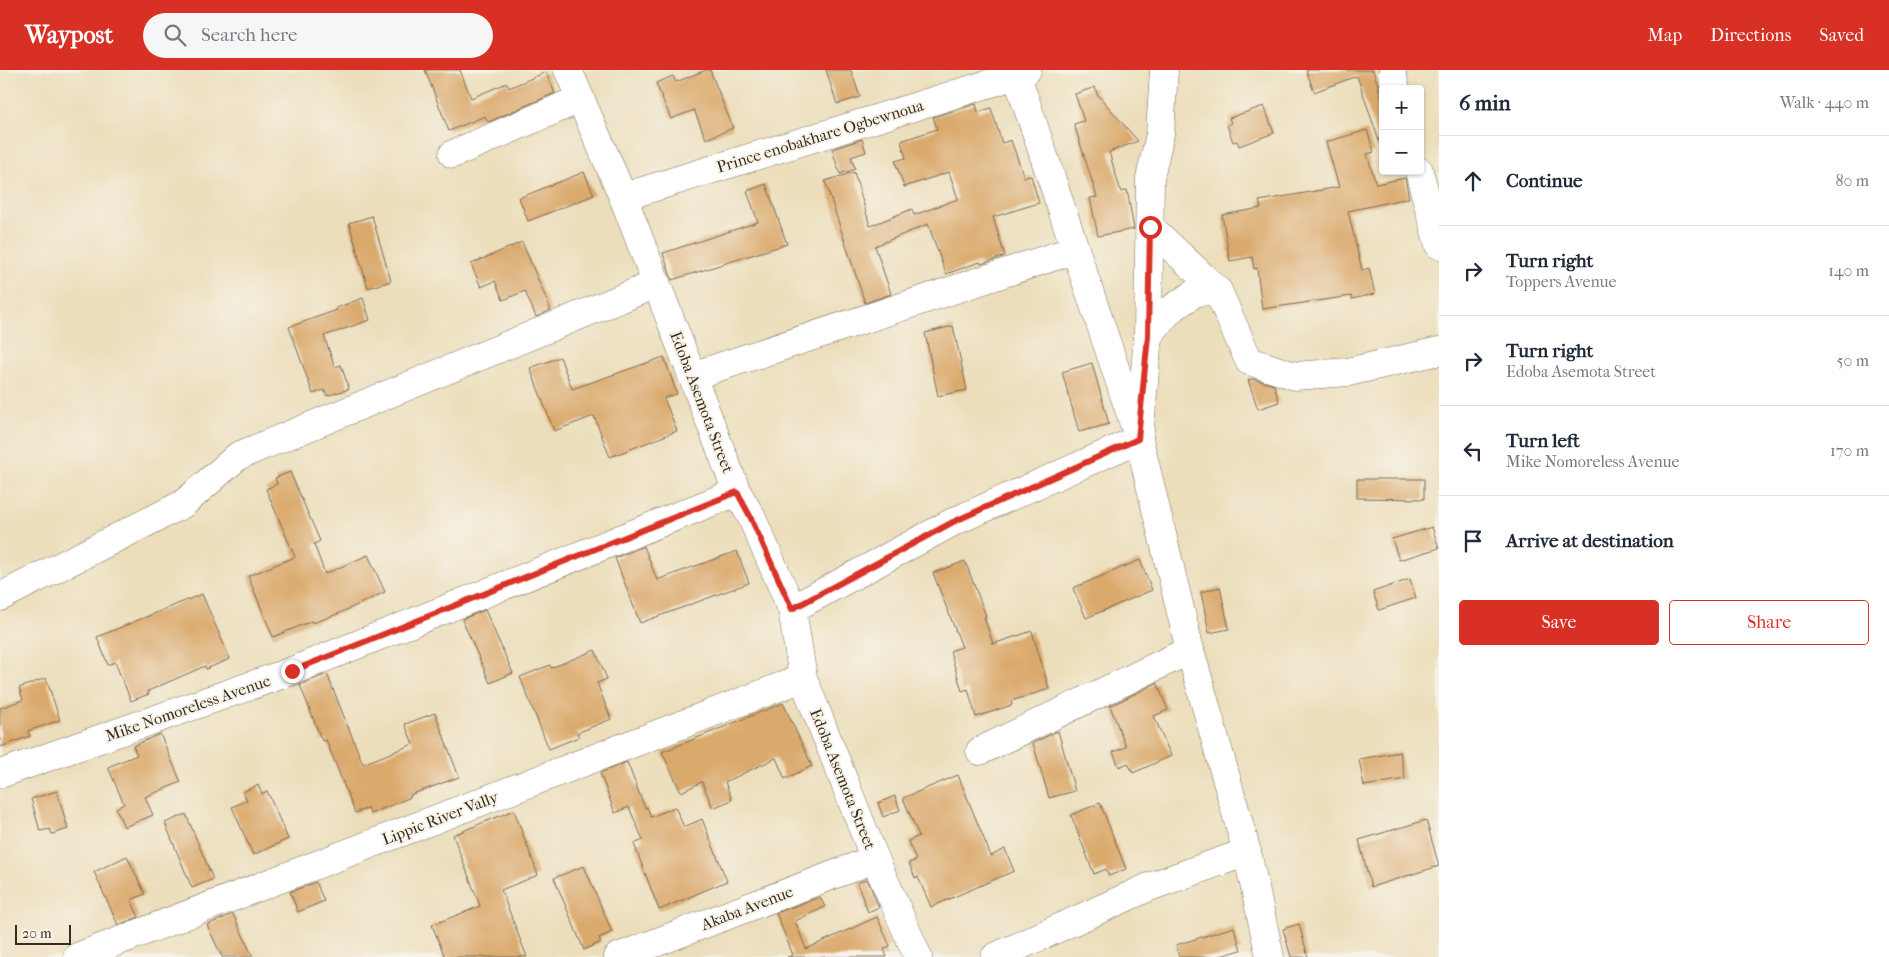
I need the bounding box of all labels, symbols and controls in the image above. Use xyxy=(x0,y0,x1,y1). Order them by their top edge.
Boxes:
search box xyxy=(143,13,493,58)
text: Waypost xyxy=(25,21,113,49)
icon: search xyxy=(161,21,189,49)
text: Search here xyxy=(201,24,297,46)
text: Map xyxy=(1648,25,1682,46)
text: Directions xyxy=(1710,25,1791,46)
text: Saved xyxy=(1819,25,1864,46)
map controls xyxy=(1379,85,1424,175)
button: + xyxy=(1379,85,1424,130)
text: 6 min xyxy=(1459,91,1511,115)
text: Walk · 440 m xyxy=(1780,93,1869,112)
street label: Prince enobakhare Ogbewnoua xyxy=(714,95,926,177)
button: − xyxy=(1379,130,1424,175)
icon: ahead xyxy=(1459,167,1487,195)
text: Continue xyxy=(1506,170,1582,192)
text: 80 m xyxy=(1835,171,1869,190)
route start xyxy=(1139,216,1162,239)
text: Turn right xyxy=(1506,250,1593,272)
icon: right xyxy=(1459,257,1487,285)
text: 140 m xyxy=(1828,261,1869,280)
text: Toppers Avenue xyxy=(1506,272,1616,291)
street label: Edoba Asemota Street xyxy=(666,329,738,476)
text: Turn right xyxy=(1506,340,1593,362)
icon: right xyxy=(1459,347,1487,375)
text: 50 m xyxy=(1837,351,1869,370)
text: Edoba Asemota Street xyxy=(1506,362,1656,381)
text: Turn left xyxy=(1506,430,1580,452)
icon: left xyxy=(1459,437,1487,465)
text: 170 m xyxy=(1830,441,1869,460)
text: Mike Nomoreless Avenue xyxy=(1506,452,1680,471)
icon: arrive xyxy=(1459,527,1487,555)
text: Arrive at destination xyxy=(1506,530,1674,552)
button: Save xyxy=(1459,600,1659,645)
button: Share xyxy=(1669,600,1869,645)
route end xyxy=(281,660,304,683)
street label: Mike Nomoreless Avenue xyxy=(103,671,273,745)
street label: Edoba Asemota Street xyxy=(806,706,880,852)
street label: Lippic River Vally xyxy=(379,787,501,849)
street label: Akaba Avenue xyxy=(697,882,796,935)
scale bar xyxy=(15,922,71,945)
text: 20 m xyxy=(22,925,52,942)

